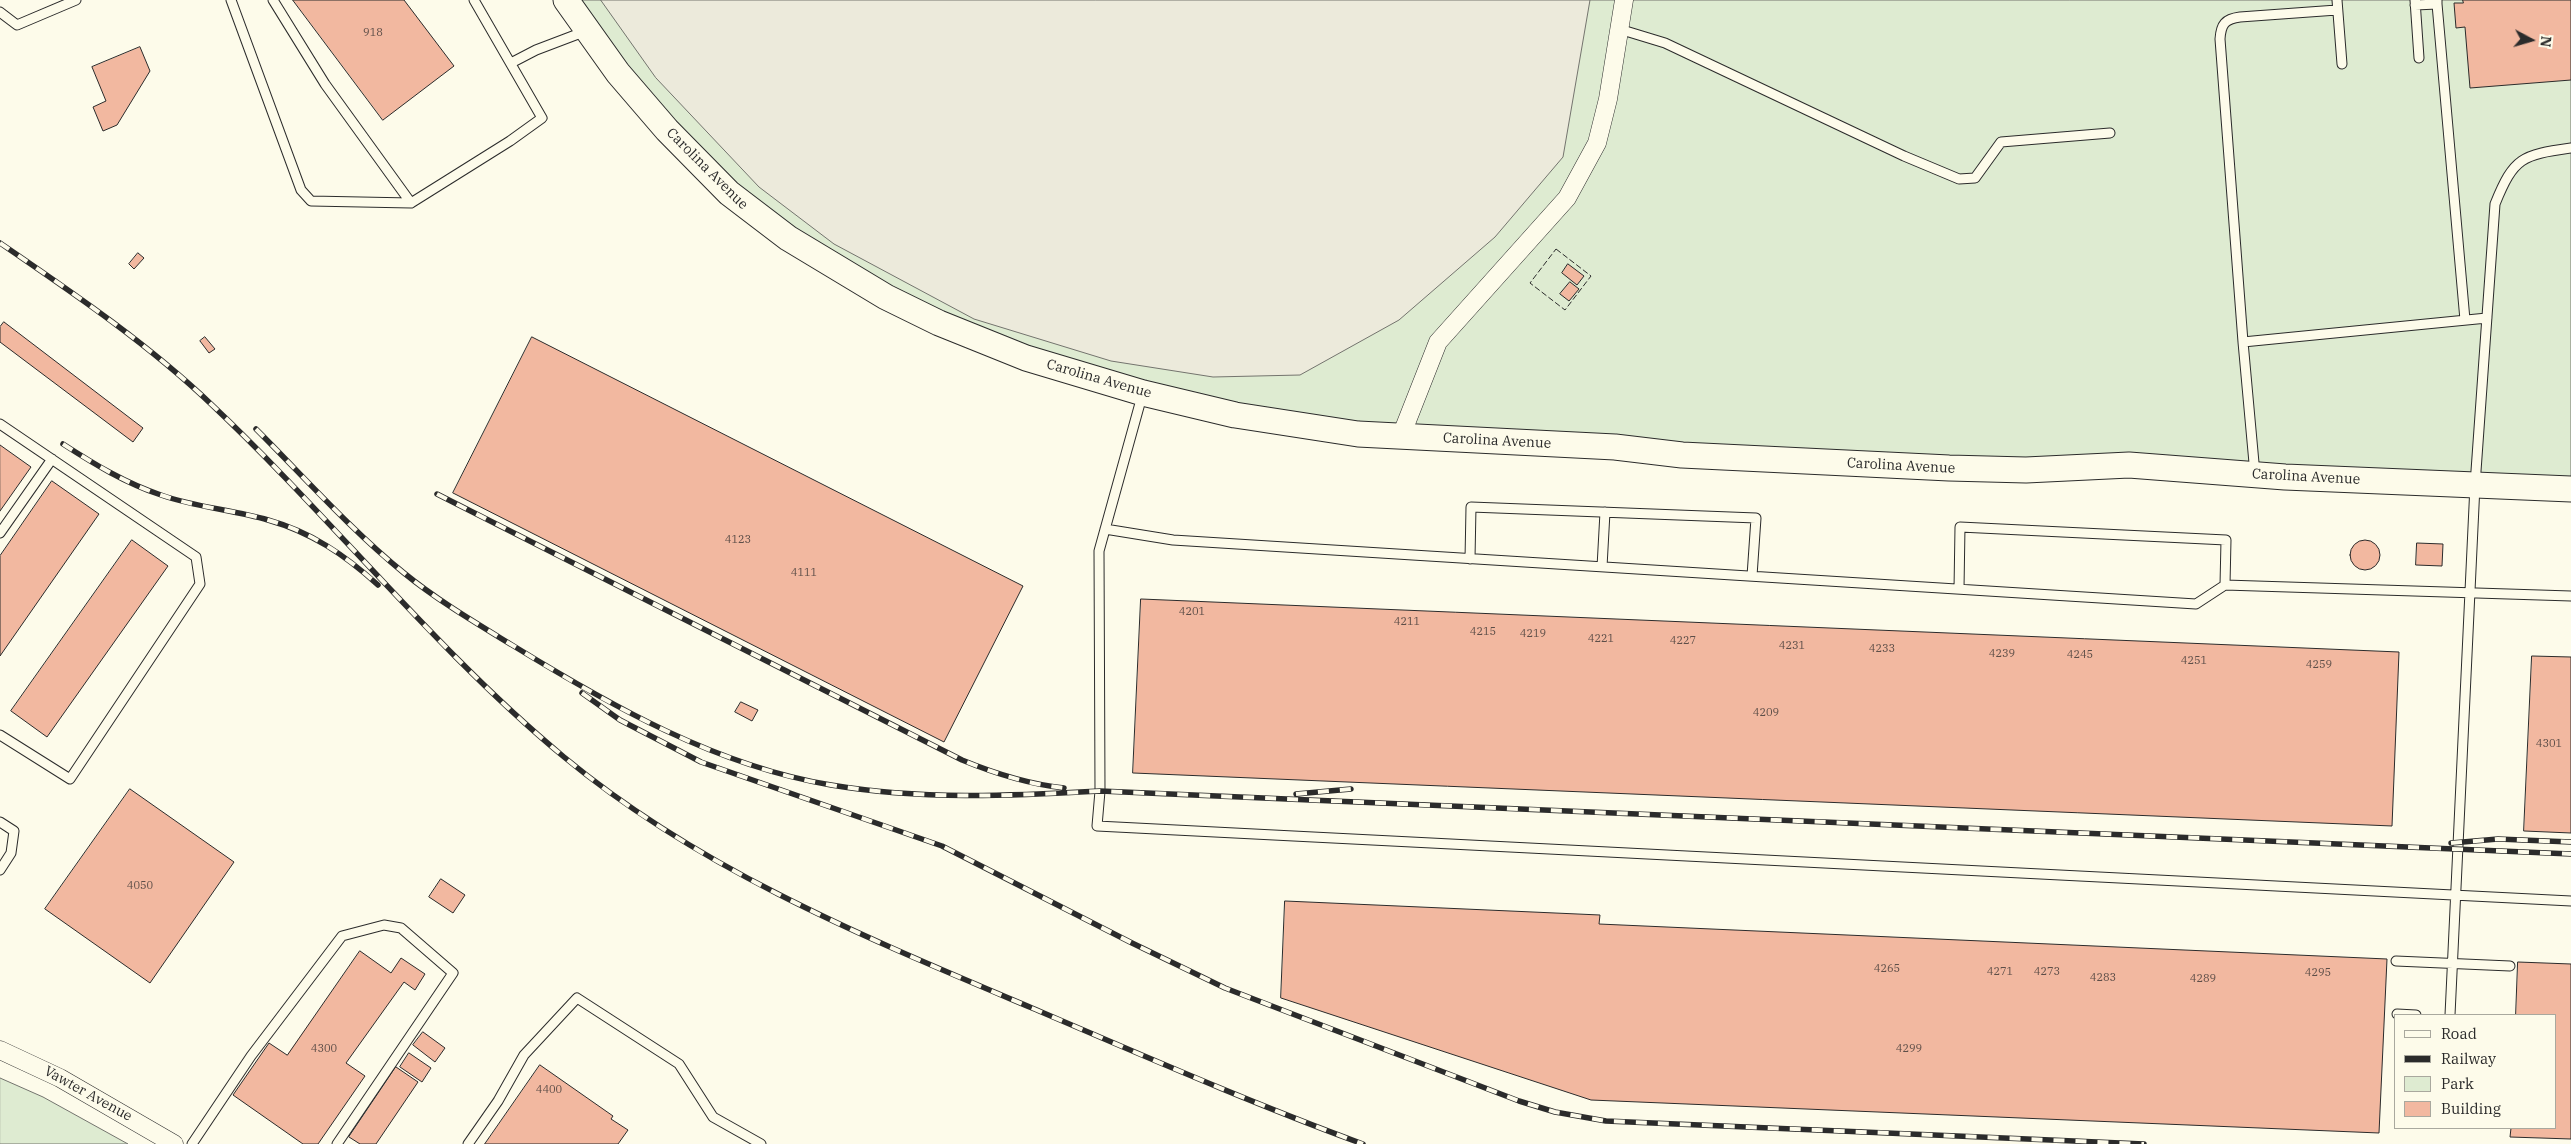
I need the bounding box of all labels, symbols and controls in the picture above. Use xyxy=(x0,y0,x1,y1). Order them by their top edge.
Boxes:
north arrow xyxy=(2506,15,2556,65)
house number: 918 xyxy=(363,26,383,40)
text: N xyxy=(2536,35,2555,48)
street label: Carolina Avenue xyxy=(663,125,751,213)
street label: Carolina Avenue xyxy=(1045,356,1153,402)
street label: Carolina Avenue xyxy=(1442,430,1552,452)
street label: Carolina Avenue xyxy=(1846,455,1956,477)
street label: Carolina Avenue xyxy=(2251,466,2361,488)
house number: 4123 xyxy=(725,533,751,547)
house number: 4111 xyxy=(791,566,817,580)
house number: 4201 xyxy=(1179,605,1205,619)
house number: 4211 xyxy=(1394,615,1420,629)
house number: 4215 xyxy=(1470,625,1496,639)
house number: 4219 xyxy=(1520,627,1546,641)
house number: 4221 xyxy=(1588,632,1614,646)
house number: 4227 xyxy=(1670,634,1696,648)
house number: 4231 xyxy=(1779,639,1805,653)
house number: 4233 xyxy=(1869,642,1895,656)
house number: 4239 xyxy=(1989,647,2015,661)
house number: 4245 xyxy=(2067,648,2093,662)
house number: 4251 xyxy=(2181,654,2207,668)
house number: 4259 xyxy=(2306,658,2332,672)
house number: 4209 xyxy=(1753,706,1779,720)
house number: 4301 xyxy=(2536,737,2562,751)
house number: 4050 xyxy=(127,879,153,893)
house number: 4265 xyxy=(1874,962,1900,976)
house number: 4271 xyxy=(1987,965,2013,979)
house number: 4273 xyxy=(2034,965,2060,979)
house number: 4295 xyxy=(2305,966,2331,980)
house number: 4283 xyxy=(2090,971,2116,985)
house number: 4289 xyxy=(2190,972,2216,986)
legend xyxy=(2394,1014,2556,1129)
text: Road xyxy=(2441,1024,2477,1043)
house number: 4300 xyxy=(311,1042,337,1056)
house number: 4299 xyxy=(1896,1042,1922,1056)
text: Railway xyxy=(2441,1049,2496,1068)
street label: Vawter Avenue xyxy=(41,1063,135,1125)
text: Park xyxy=(2441,1074,2474,1093)
house number: 4400 xyxy=(536,1083,562,1097)
text: Building xyxy=(2441,1099,2501,1118)

